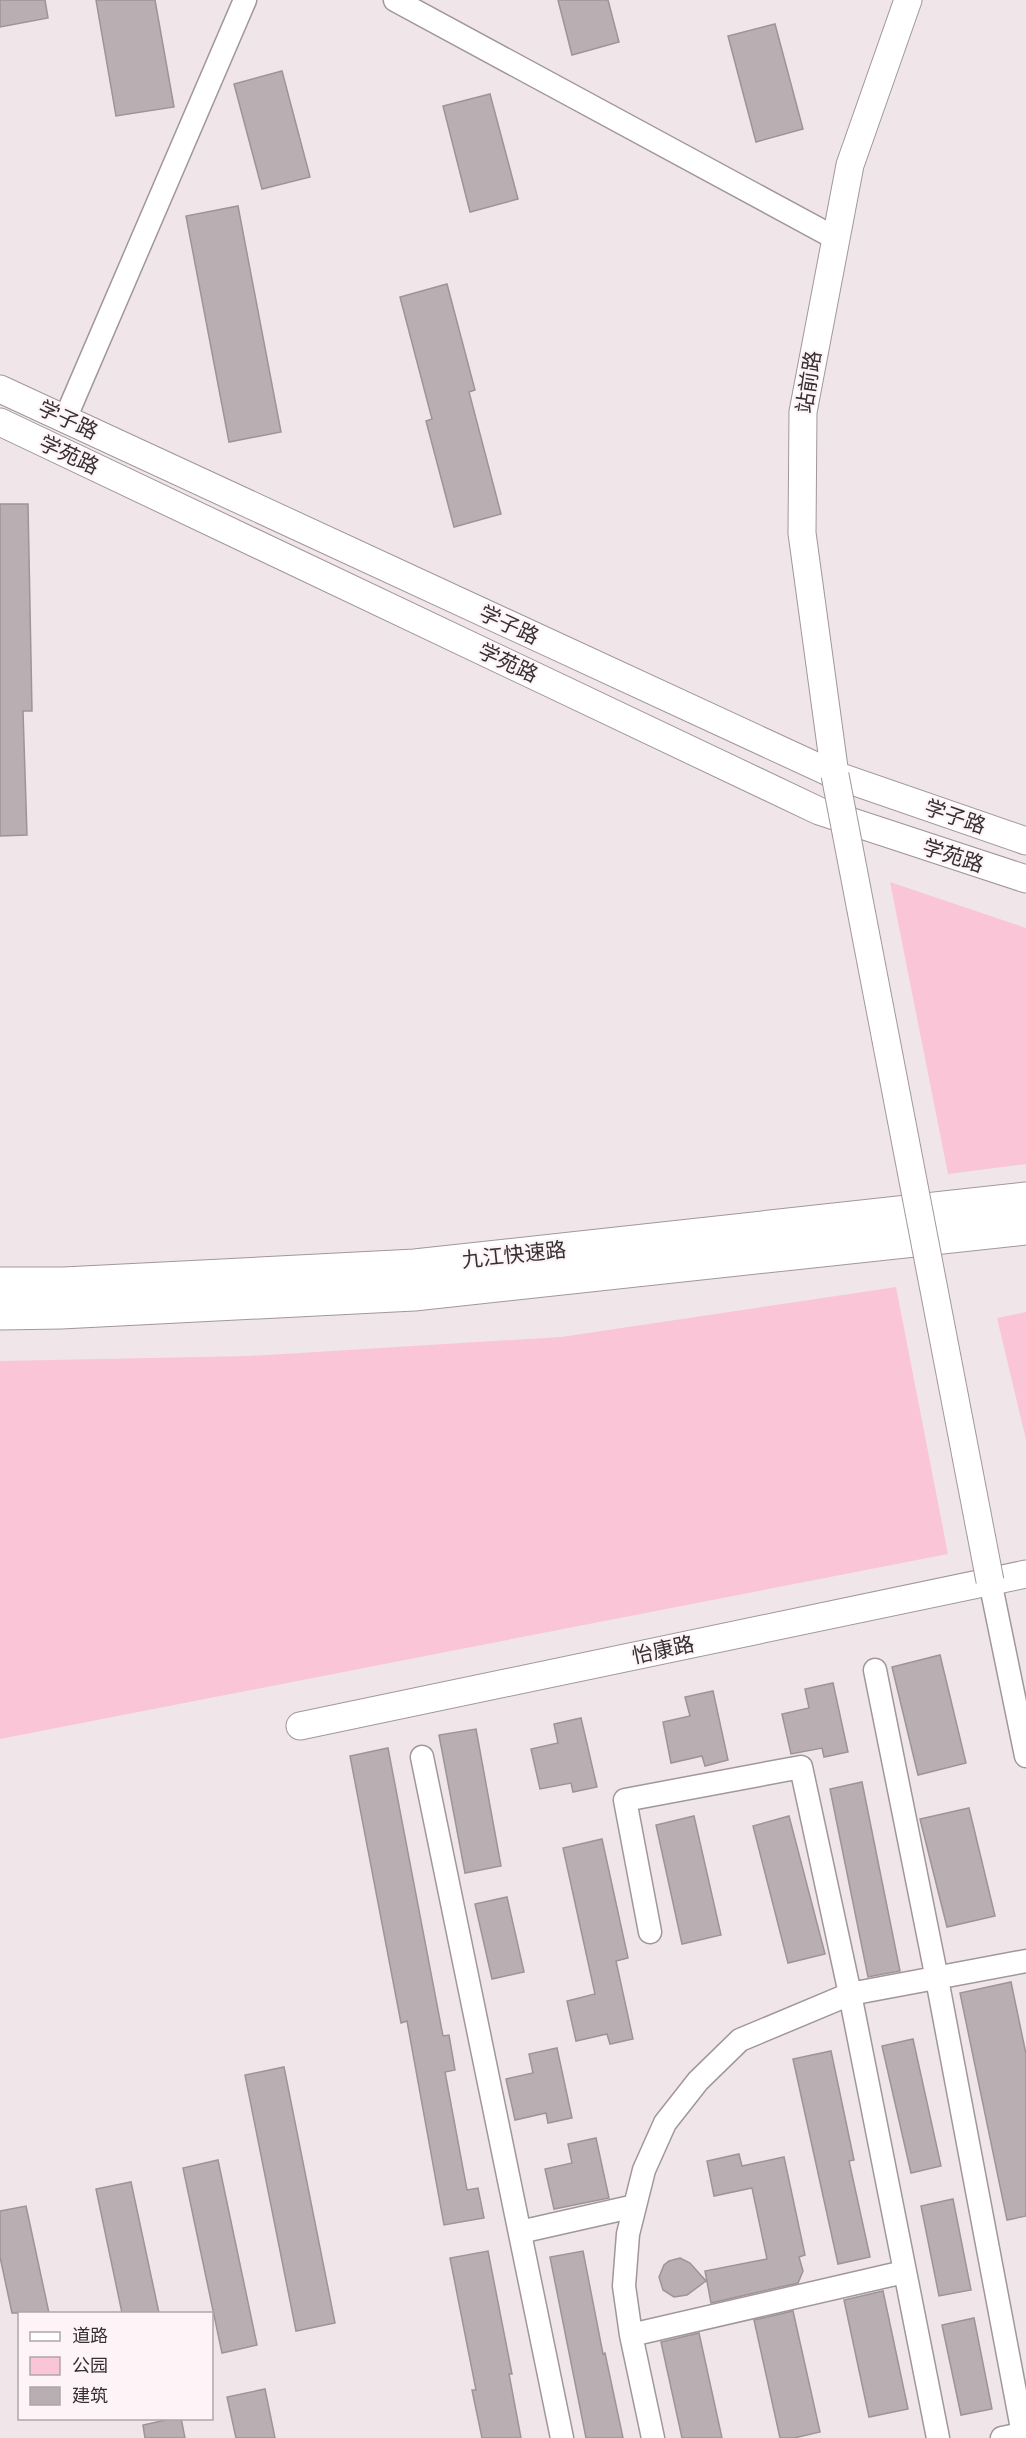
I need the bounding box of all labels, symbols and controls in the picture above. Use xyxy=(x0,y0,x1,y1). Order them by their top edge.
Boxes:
street label: 站前路 xyxy=(790,349,827,415)
street label: 学子路 xyxy=(34,394,102,445)
street label: 学苑路 xyxy=(35,429,103,480)
street label: 学子路 xyxy=(475,599,543,650)
street label: 学苑路 xyxy=(474,637,542,688)
street label: 学子路 xyxy=(921,794,989,840)
street label: 学苑路 xyxy=(919,833,987,878)
street label: 九江快速路 xyxy=(460,1236,568,1273)
street label: 怡康路 xyxy=(629,1630,697,1669)
legend xyxy=(18,2312,213,2420)
text: 道路 xyxy=(72,2324,108,2347)
text: 公园 xyxy=(72,2354,108,2377)
text: 建筑 xyxy=(72,2384,108,2407)

